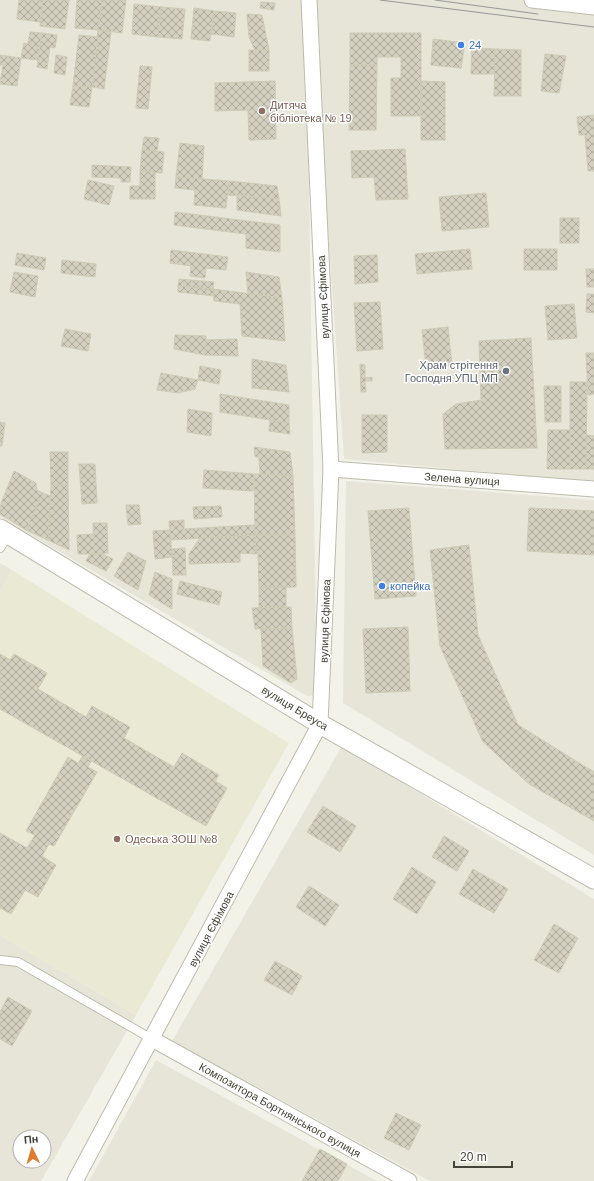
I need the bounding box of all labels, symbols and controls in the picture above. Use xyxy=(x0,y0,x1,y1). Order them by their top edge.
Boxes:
place label: 24 xyxy=(469,39,481,51)
marker: 24 xyxy=(456,40,466,50)
place label: Дитяча бібліотека № 19 xyxy=(270,99,352,124)
marker: Дитяча бібліотека № 19 xyxy=(257,106,267,116)
street label: вулиця Єфімова xyxy=(315,254,331,339)
place label: Храм стрітення Господня УПЦ МП xyxy=(405,359,498,384)
marker: Храм стрітення Господня УПЦ МП xyxy=(501,366,511,376)
street label: Зелена вулиця xyxy=(424,470,500,488)
street label: вулиця Єфімова xyxy=(318,578,332,663)
place label: копейка xyxy=(390,580,431,592)
marker: копейка xyxy=(377,581,387,591)
street label: вулиця Бреуса xyxy=(260,684,331,733)
place label: Одеська ЗОШ №8 xyxy=(125,833,217,845)
marker: Одеська ЗОШ №8 xyxy=(112,834,122,844)
street label: вулиця Єфімова xyxy=(186,888,236,969)
street label: Композитора Бортнянського вулиця xyxy=(197,1060,363,1160)
north arrow xyxy=(12,1129,52,1169)
text: Пн xyxy=(23,1132,39,1146)
scale bar xyxy=(454,1143,512,1169)
text: 20 m xyxy=(460,1150,487,1164)

